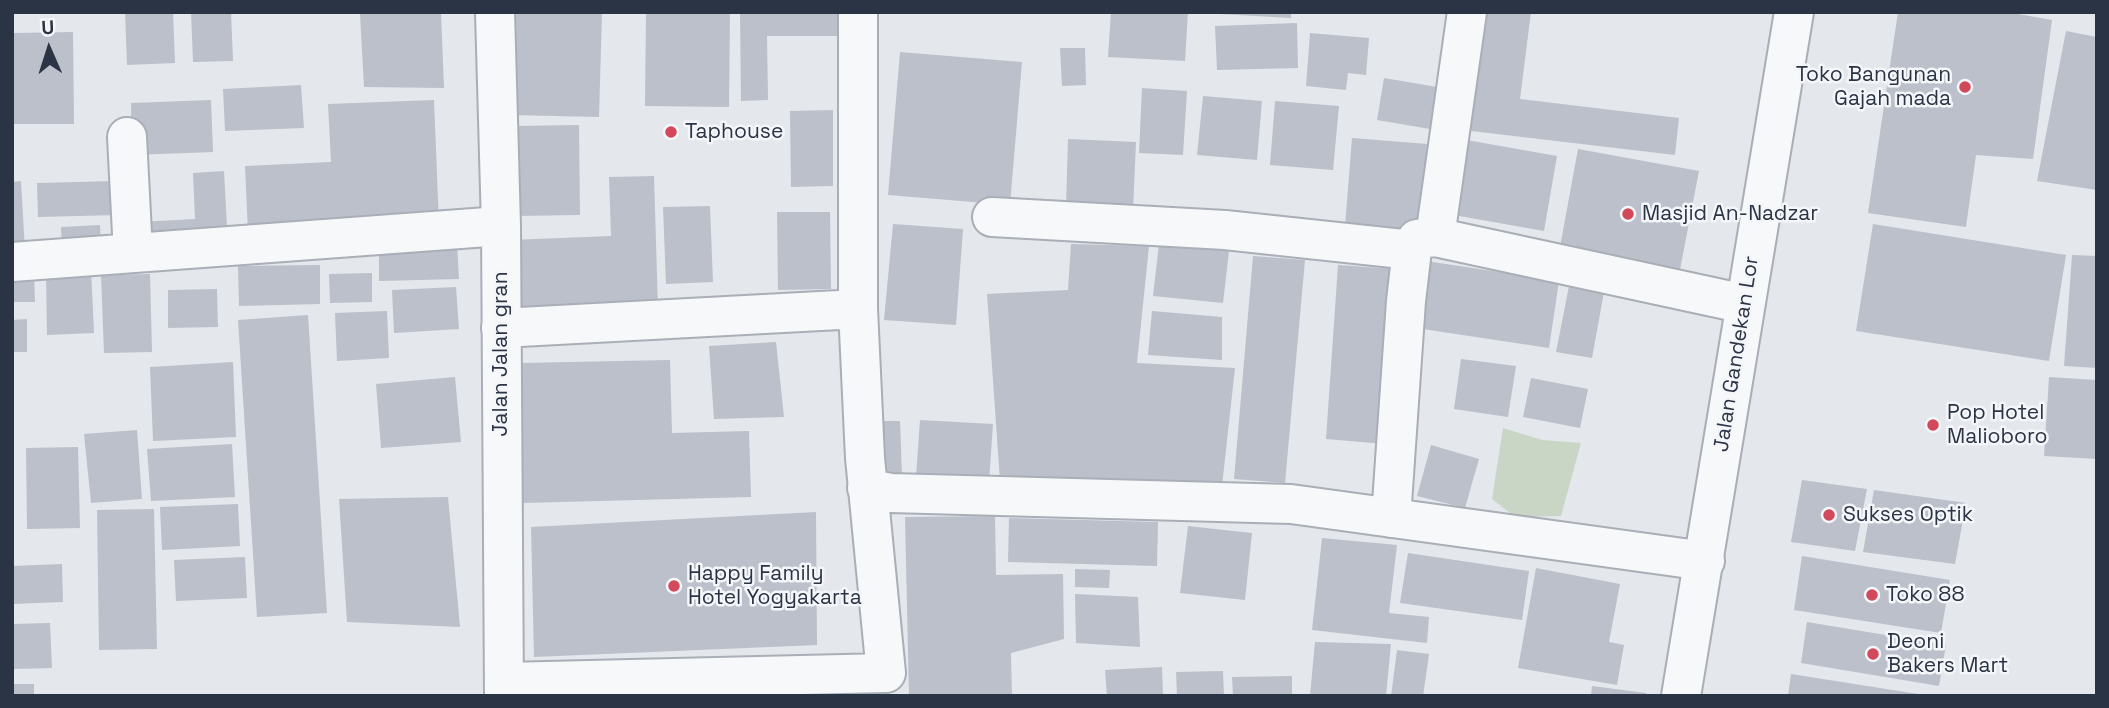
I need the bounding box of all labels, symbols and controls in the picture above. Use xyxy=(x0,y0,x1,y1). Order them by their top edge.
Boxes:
north arrow xyxy=(14,14,84,84)
text: U xyxy=(41,15,55,40)
place label: Toko Bangunan Gajah mada xyxy=(1796,62,1951,112)
marker: Toko Bangunan Gajah mada xyxy=(1957,79,1973,95)
place label: Taphouse xyxy=(685,119,783,145)
marker: Taphouse xyxy=(663,124,679,140)
place label: Masjid An-Nadzar xyxy=(1642,201,1818,227)
marker: Masjid An-Nadzar xyxy=(1620,206,1636,222)
street label: Jalan Gandekan Lor xyxy=(1709,254,1765,454)
street label: Jalan Jalan gran xyxy=(488,272,514,436)
place label: Pop Hotel Malioboro xyxy=(1947,400,2048,450)
marker: Pop Hotel Malioboro xyxy=(1925,417,1941,433)
place label: Sukses Optik xyxy=(1843,502,1973,528)
marker: Sukses Optik xyxy=(1821,507,1837,523)
place label: Happy Family Hotel Yogyakarta xyxy=(688,561,862,611)
marker: Happy Family Hotel Yogyakarta xyxy=(666,578,682,594)
place label: Toko 88 xyxy=(1886,582,1965,608)
marker: Toko 88 xyxy=(1864,587,1880,603)
place label: Deoni Bakers Mart xyxy=(1887,629,2008,679)
marker: Deoni Bakers Mart xyxy=(1865,646,1881,662)

